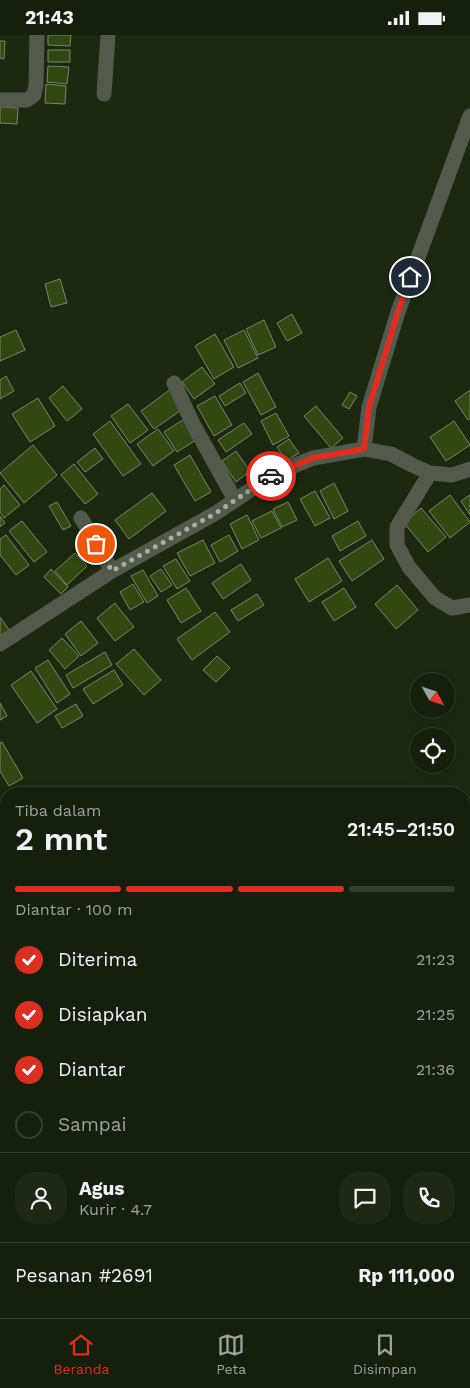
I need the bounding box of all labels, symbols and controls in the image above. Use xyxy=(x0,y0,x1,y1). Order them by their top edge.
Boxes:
text: 21:43 xyxy=(25,6,74,29)
pin xyxy=(389,256,431,298)
icon: home xyxy=(396,263,424,291)
courier xyxy=(246,451,296,501)
icon: car xyxy=(257,462,285,490)
pin xyxy=(75,523,117,565)
icon: bag xyxy=(82,530,110,558)
north arrow xyxy=(410,673,455,717)
map controls xyxy=(410,673,455,773)
button: locate xyxy=(410,728,455,773)
text: Tiba dalam xyxy=(15,801,101,820)
text: 21:45–21:50 xyxy=(347,818,455,841)
text: 2 mnt xyxy=(15,820,107,858)
text: Diantar · 100 m xyxy=(15,900,133,919)
icon: check xyxy=(15,946,43,974)
text: Diterima xyxy=(58,948,137,971)
text: 21:23 xyxy=(416,950,455,969)
icon: check xyxy=(15,1001,43,1029)
text: Disiapkan xyxy=(58,1003,148,1026)
text: 21:25 xyxy=(416,1005,455,1024)
icon: check xyxy=(15,1056,43,1084)
text: Diantar xyxy=(58,1058,126,1081)
text: 21:36 xyxy=(416,1060,455,1079)
text: Sampai xyxy=(58,1113,127,1136)
button: person xyxy=(15,1172,67,1224)
button: chat xyxy=(339,1172,391,1224)
button: phone xyxy=(403,1172,455,1224)
text: Agus xyxy=(79,1177,124,1200)
text: Kurir · 4.7 xyxy=(79,1200,152,1219)
text: Pesanan #2691 xyxy=(15,1264,153,1287)
text: Rp 111,000 xyxy=(358,1264,455,1287)
tab: Beranda xyxy=(53,1331,109,1377)
tab: Peta xyxy=(216,1331,246,1377)
tab: Disimpan xyxy=(353,1331,417,1377)

